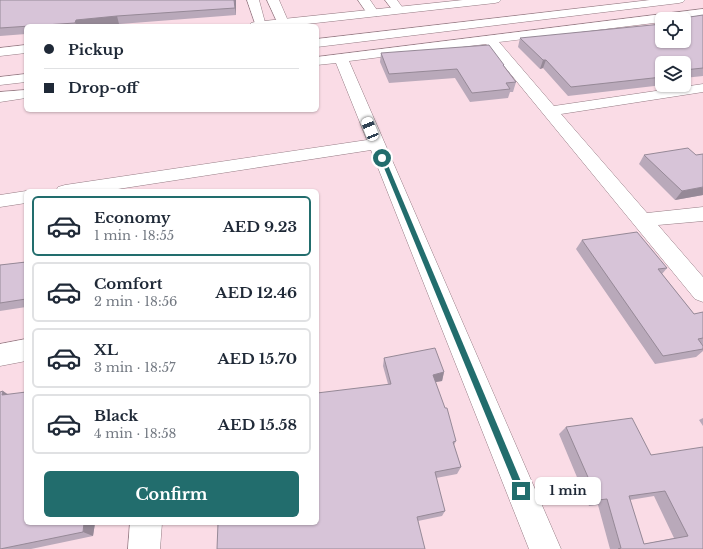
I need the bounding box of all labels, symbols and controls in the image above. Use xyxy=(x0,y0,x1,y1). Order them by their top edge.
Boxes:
map controls xyxy=(655,12,691,92)
button: locate xyxy=(655,12,691,48)
text: Pickup xyxy=(68,40,124,59)
button: layers xyxy=(655,56,691,92)
text: Drop-off xyxy=(68,78,138,97)
car xyxy=(360,116,380,142)
route start xyxy=(373,149,391,167)
icon: car xyxy=(46,208,82,244)
text: Economy xyxy=(94,208,171,227)
text: AED 9.23 xyxy=(223,217,297,236)
text: 1 min · 18:55 xyxy=(94,227,174,244)
icon: car xyxy=(46,274,82,310)
text: Comfort xyxy=(94,274,162,293)
text: AED 12.46 xyxy=(215,283,297,302)
text: 2 min · 18:56 xyxy=(94,293,177,310)
icon: car xyxy=(46,340,82,376)
text: XL xyxy=(94,340,118,359)
text: AED 15.70 xyxy=(217,349,297,368)
text: 3 min · 18:57 xyxy=(94,359,176,376)
icon: car xyxy=(46,406,82,442)
text: Black xyxy=(94,406,138,425)
text: AED 15.58 xyxy=(218,415,297,434)
text: 4 min · 18:58 xyxy=(94,425,177,442)
button: Confirm xyxy=(44,471,299,517)
callout: 1 min xyxy=(535,477,601,505)
route end xyxy=(512,482,530,500)
text: 1 min xyxy=(549,482,587,499)

